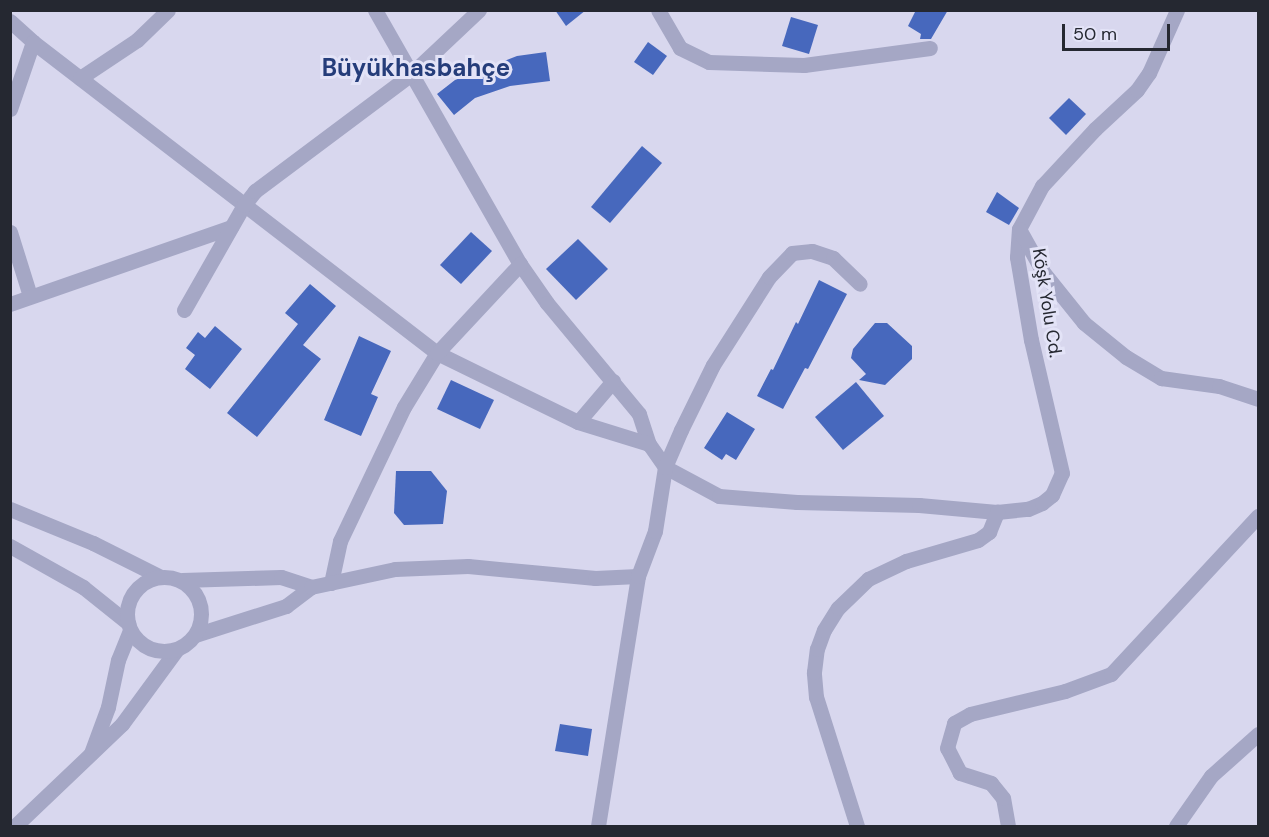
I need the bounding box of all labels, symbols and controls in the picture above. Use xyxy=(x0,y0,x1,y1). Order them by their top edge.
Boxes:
scale bar xyxy=(1065,12,1173,50)
text: 50 m xyxy=(1073,22,1117,46)
district label: Büyükhasbahçe xyxy=(322,54,510,82)
street label: Köşk Yolu Cd. xyxy=(1028,247,1066,359)

